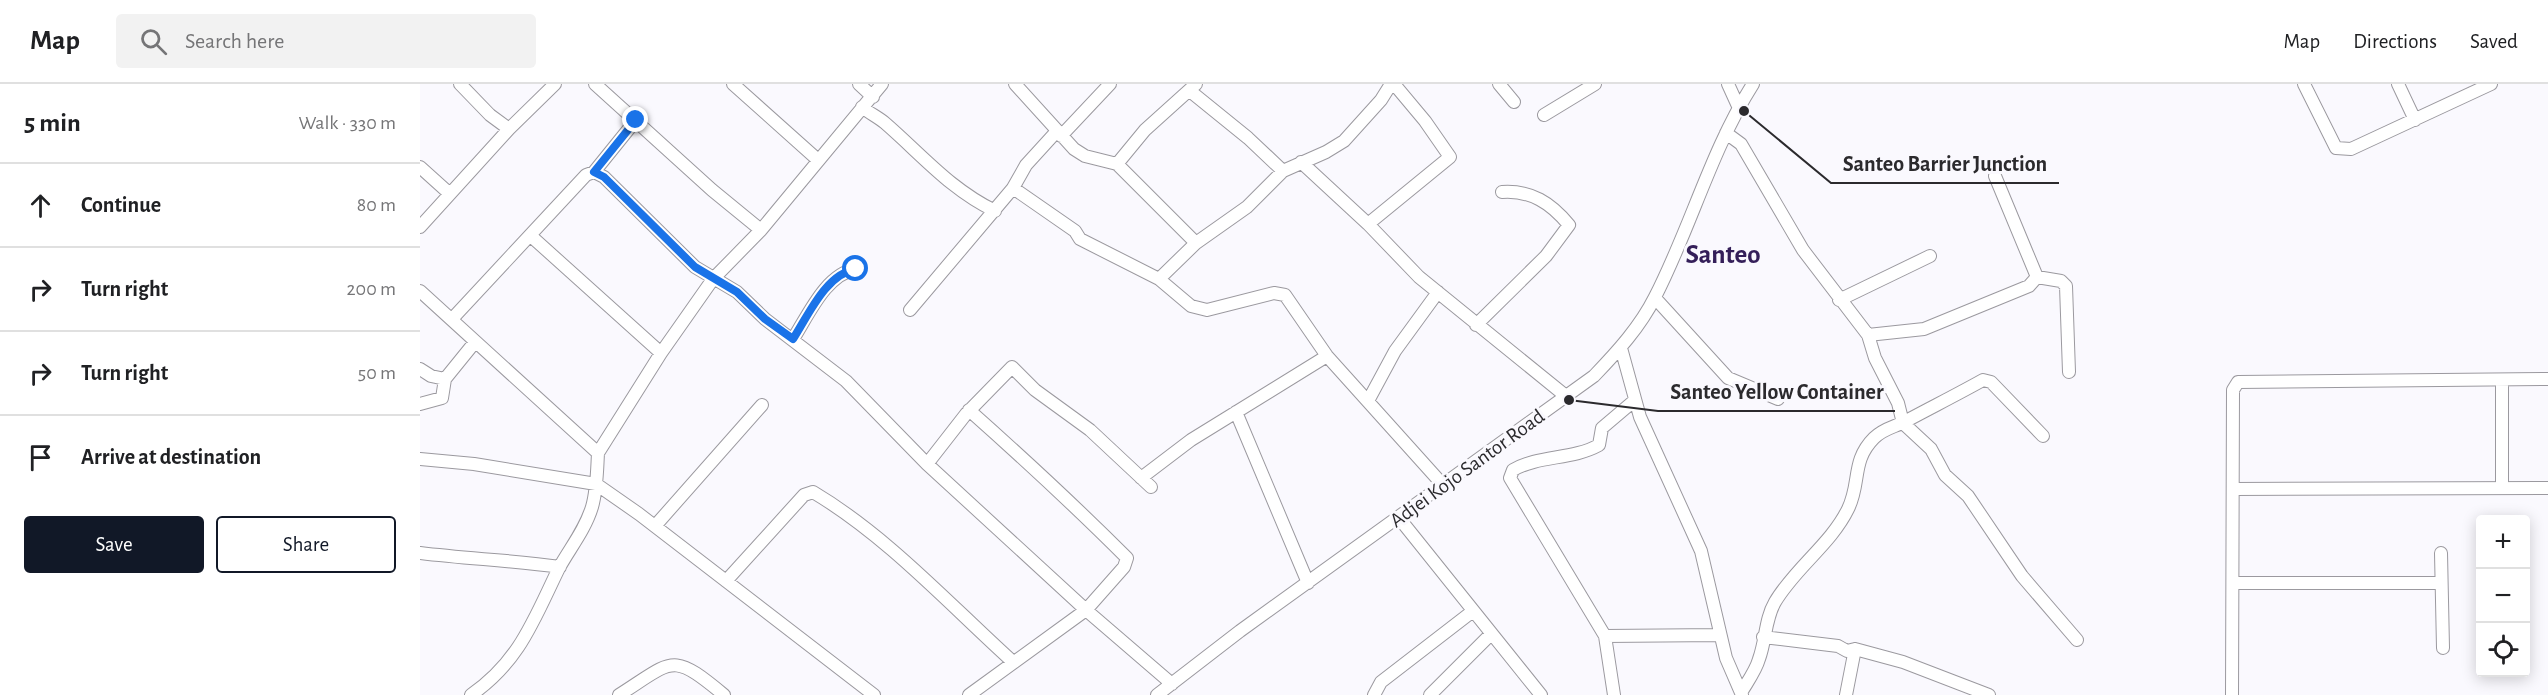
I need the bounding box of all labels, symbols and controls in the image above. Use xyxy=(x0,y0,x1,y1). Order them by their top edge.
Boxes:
search box xyxy=(116,14,536,68)
icon: search xyxy=(137,25,170,58)
text: Map xyxy=(30,27,80,55)
text: Search here xyxy=(185,30,284,52)
text: Map xyxy=(2284,31,2320,52)
text: Directions xyxy=(2353,31,2437,52)
text: Saved xyxy=(2470,31,2518,52)
route end xyxy=(622,106,648,132)
text: 5 min xyxy=(24,110,81,136)
text: Walk · 330 m xyxy=(298,113,396,133)
callout: Santeo Barrier Junction xyxy=(1831,143,2059,183)
text: Santeo Barrier Junction xyxy=(1843,153,2047,175)
icon: ahead xyxy=(24,189,57,222)
text: Continue xyxy=(81,194,161,216)
text: 80 m xyxy=(357,195,396,215)
district label: Santeo xyxy=(1685,241,1761,268)
route start xyxy=(842,255,868,281)
icon: right xyxy=(24,273,57,306)
text: Turn right xyxy=(81,278,168,300)
text: 200 m xyxy=(346,279,396,299)
icon: right xyxy=(24,357,57,390)
text: Turn right xyxy=(81,362,168,384)
text: 50 m xyxy=(358,363,396,383)
callout: Santeo Yellow Container xyxy=(1658,371,1895,411)
text: Santeo Yellow Container xyxy=(1670,381,1884,403)
street label: Adjei Kojo Santor Road xyxy=(1386,405,1549,531)
icon: arrive xyxy=(24,441,57,474)
text: Arrive at destination xyxy=(81,446,261,468)
map controls xyxy=(2476,515,2530,677)
button: + xyxy=(2476,515,2530,569)
button: Save xyxy=(24,516,204,573)
button: Share xyxy=(216,516,396,573)
button: − xyxy=(2476,569,2530,623)
button: locate xyxy=(2476,623,2530,677)

